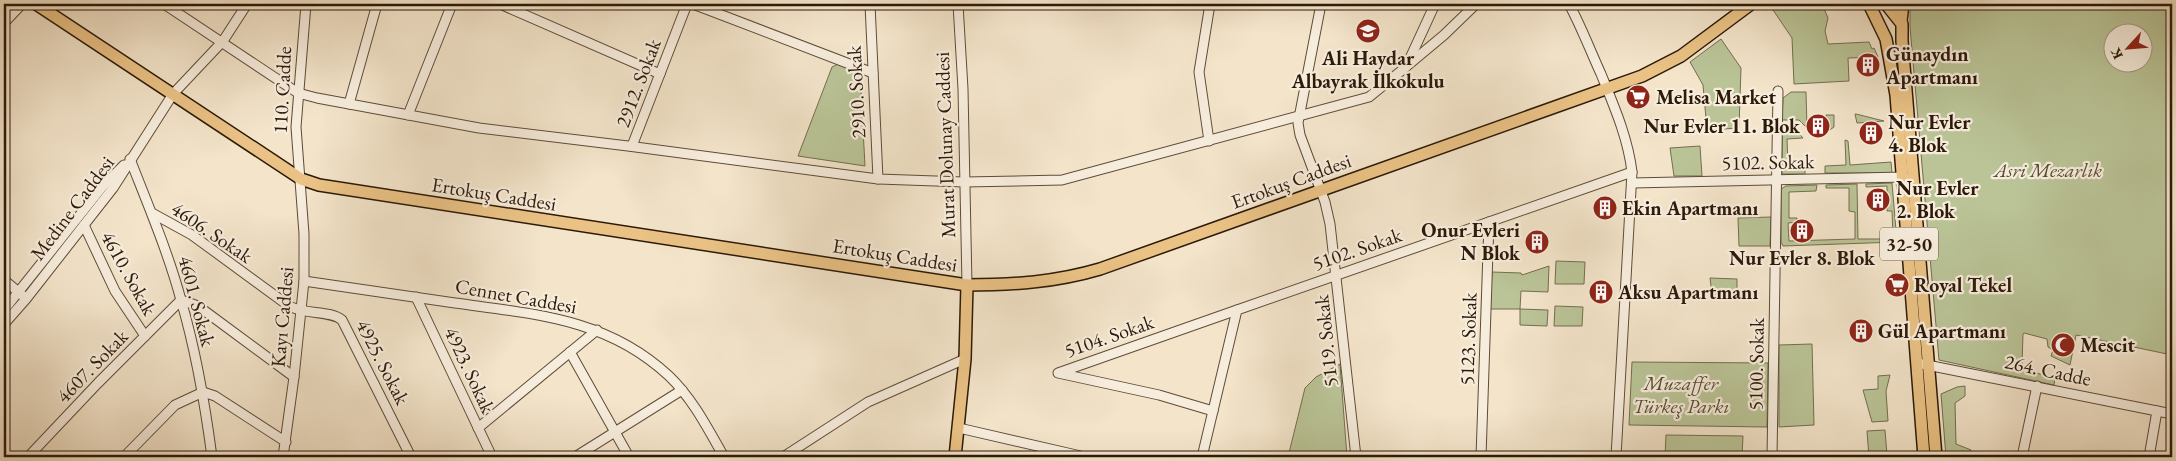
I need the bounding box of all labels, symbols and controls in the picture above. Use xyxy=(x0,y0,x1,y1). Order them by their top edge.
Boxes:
school or university icon: Ali Haydar Albayrak İlkokulu xyxy=(1355,18,1381,44)
north arrow xyxy=(2104,22,2154,72)
street label: 2912. Sokak xyxy=(609,35,667,131)
place label: Günaydın Apartmanı xyxy=(1885,41,1978,90)
street label: 2910. Sokak xyxy=(841,44,871,139)
street label: 110. Cadde xyxy=(267,45,297,134)
place label: Ali Haydar Albayrak İlkokulu xyxy=(1290,45,1445,94)
text: K xyxy=(2106,45,2127,62)
street label: Murat Dolunay Caddesi xyxy=(929,51,961,238)
building icon: Günaydın Apartmanı xyxy=(1855,52,1881,78)
supermarket icon: Melisa Market xyxy=(1625,84,1651,110)
place label: Melisa Market xyxy=(1656,84,1776,110)
place label: Nur Evler 4. Blok xyxy=(1888,109,1971,158)
place label: Nur Evler 11. Blok xyxy=(1643,113,1801,139)
building icon: Nur Evler 11. Blok xyxy=(1805,113,1831,139)
building icon: Nur Evler 4. Blok xyxy=(1858,120,1884,146)
street label: Ertokuş Caddesi xyxy=(1227,147,1355,215)
street label: 5102. Sokak xyxy=(1721,148,1815,176)
street label: Medine Caddesi xyxy=(24,151,120,265)
park label: Asri Mezarlık xyxy=(1992,157,2102,183)
street label: Ertokuş Caddesi xyxy=(430,171,558,217)
place label: Nur Evler 2. Blok xyxy=(1896,175,1979,224)
building icon: Nur Evler 2. Blok xyxy=(1865,187,1891,213)
street label: 4606. Sokak xyxy=(166,195,258,269)
building icon: Ekin Apartmanı xyxy=(1592,195,1618,221)
place label: Ekin Apartmanı xyxy=(1622,195,1758,221)
place label: Onur Evleri N Blok xyxy=(1421,217,1521,266)
building icon: Nur Evler 8. Blok xyxy=(1789,218,1815,244)
street label: 5102. Sokak xyxy=(1309,221,1406,276)
street label: 4610. Sokak xyxy=(95,226,163,320)
road number: 32-50 xyxy=(1880,228,1938,260)
building icon: Onur Evleri N Blok xyxy=(1524,229,1550,255)
street label: Ertokuş Caddesi xyxy=(831,232,959,278)
place label: Nur Evler 8. Blok xyxy=(1729,245,1876,271)
street label: 4601. Sokak xyxy=(172,253,222,350)
street label: Kayı Caddesi xyxy=(265,266,299,368)
supermarket icon: Royal Tekel xyxy=(1884,272,1910,298)
place label: Royal Tekel xyxy=(1914,272,2012,298)
street label: Cennet Caddesi xyxy=(453,273,579,319)
building icon: Aksu Apartmanı xyxy=(1588,279,1614,305)
place label: Aksu Apartmanı xyxy=(1617,279,1758,305)
street label: 5123. Sokak xyxy=(1453,292,1483,386)
street label: 5119. Sokak xyxy=(1308,293,1344,388)
street label: 5104. Sokak xyxy=(1061,308,1158,363)
street label: 4925. Sokak xyxy=(350,315,416,410)
street label: 5100. Sokak xyxy=(1742,317,1770,411)
building icon: Gül Apartmanı xyxy=(1848,318,1874,344)
place label: Gül Apartmanı xyxy=(1878,318,2006,344)
street label: 4607. Sokak xyxy=(50,323,134,408)
street label: 4923. Sokak xyxy=(439,323,502,418)
mosque icon: Mescit xyxy=(2050,332,2076,358)
place label: Mescit xyxy=(2080,332,2136,358)
street label: 264. Cadde xyxy=(2002,348,2094,392)
park label: Muzaffer Türkeş Parkı xyxy=(1633,370,1729,419)

